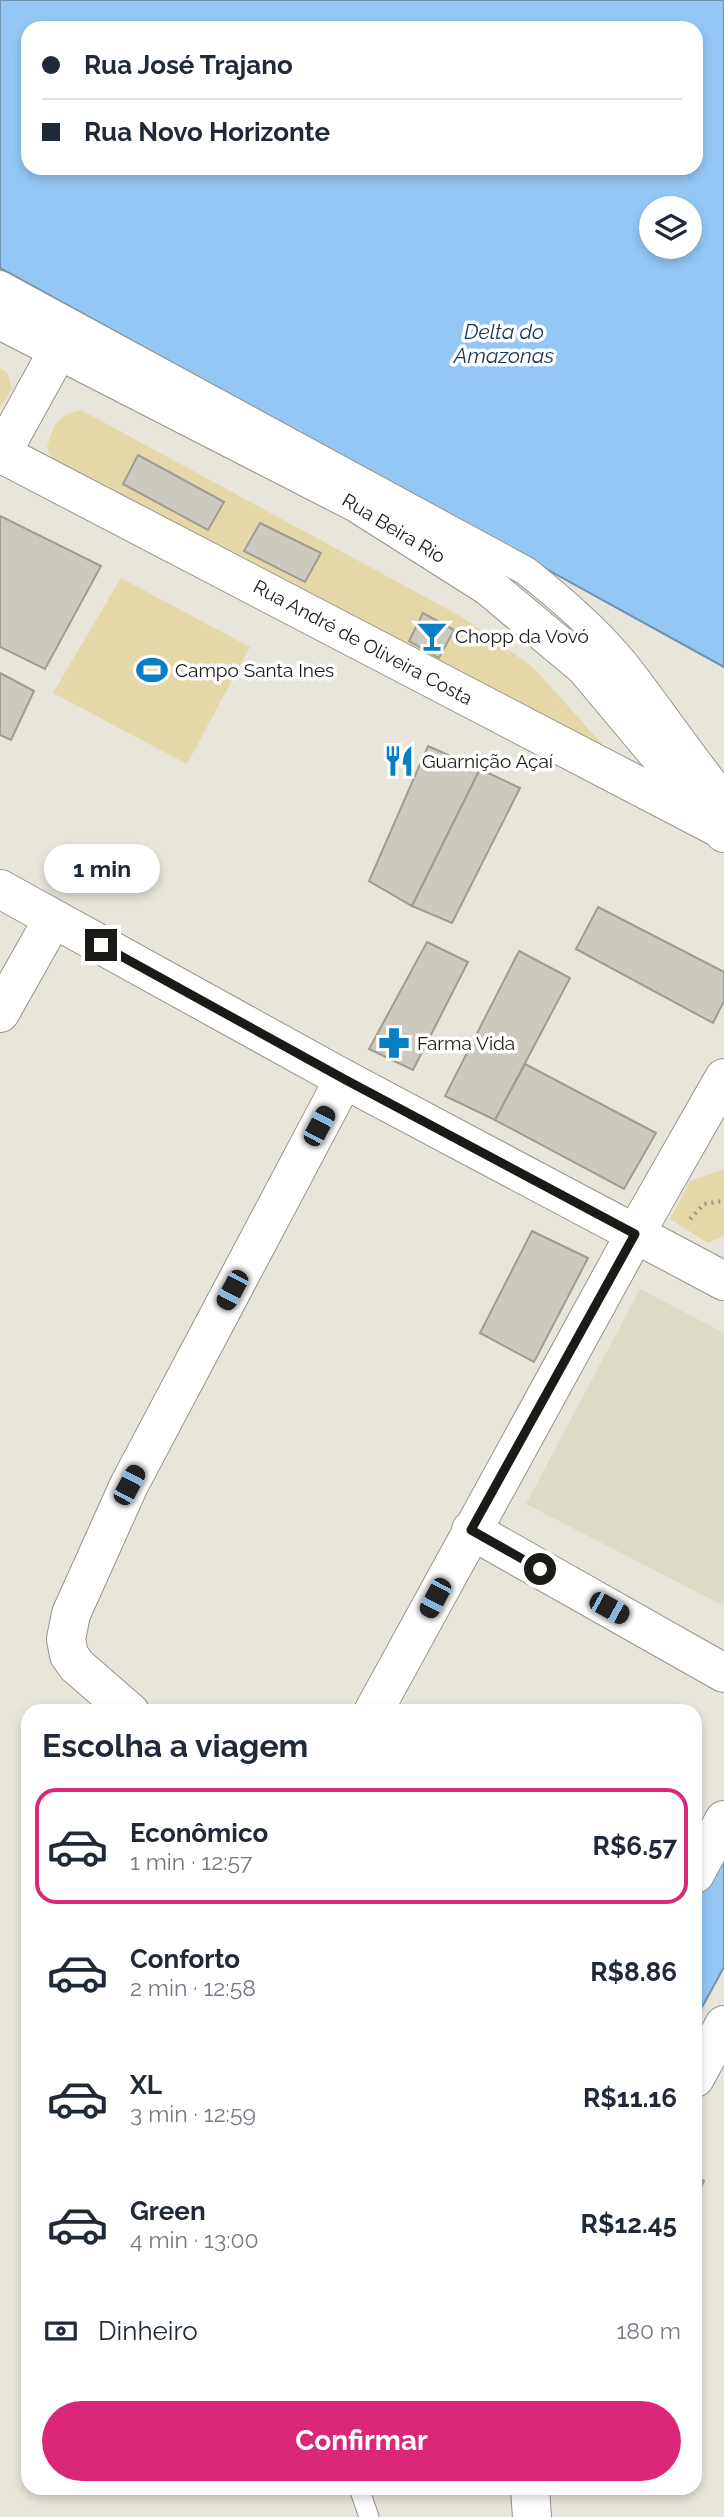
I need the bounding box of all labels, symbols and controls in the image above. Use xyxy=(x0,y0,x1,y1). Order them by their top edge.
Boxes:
text: Rua José Trajano xyxy=(84,50,293,80)
text: Rua Novo Horizonte xyxy=(84,117,330,147)
map controls xyxy=(639,196,702,259)
button: layers xyxy=(639,196,702,259)
water label: Delta do Amazonas xyxy=(453,319,554,368)
street label: Rua Beira Rio xyxy=(338,489,450,567)
street label: Rua André de Oliveira Costa xyxy=(250,575,476,709)
bar icon: Chopp da Vovó xyxy=(415,619,449,653)
place label: Chopp da Vovó xyxy=(455,625,589,647)
sports icon: Campo Santa Ines xyxy=(135,653,169,687)
place label: Campo Santa Ines xyxy=(175,659,334,681)
restaurant icon: Guarnição Açaí xyxy=(382,744,416,778)
place label: Guarnição Açaí xyxy=(422,750,554,772)
callout: 1 min xyxy=(43,844,159,892)
text: 1 min xyxy=(73,855,131,882)
route end xyxy=(85,929,117,961)
pharmacy icon: Farma Vida xyxy=(377,1026,411,1060)
place label: Farma Vida xyxy=(417,1032,515,1054)
car xyxy=(300,1103,339,1149)
car xyxy=(213,1267,252,1313)
car xyxy=(110,1462,149,1508)
route start xyxy=(524,1553,556,1585)
car xyxy=(416,1575,455,1621)
car xyxy=(586,1589,633,1627)
text: Escolha a viagem xyxy=(42,1727,308,1764)
icon: car xyxy=(46,1815,109,1878)
text: Econômico xyxy=(130,1818,268,1848)
text: R$6.57 xyxy=(593,1831,677,1861)
text: 1 min · 12:57 xyxy=(130,1848,252,1875)
icon: car xyxy=(46,1941,109,2004)
text: Conforto xyxy=(130,1944,240,1974)
text: R$8.86 xyxy=(590,1957,677,1987)
text: 2 min · 12:58 xyxy=(130,1974,256,2001)
icon: car xyxy=(46,2067,109,2130)
text: XL xyxy=(130,2070,162,2100)
text: R$11.16 xyxy=(583,2083,677,2113)
text: 3 min · 12:59 xyxy=(130,2100,256,2127)
icon: car xyxy=(46,2193,109,2256)
text: Green xyxy=(130,2196,206,2226)
text: R$12.45 xyxy=(581,2209,677,2239)
text: 4 min · 13:00 xyxy=(130,2226,259,2253)
icon: cash xyxy=(42,2312,80,2350)
text: Dinheiro xyxy=(98,2316,198,2346)
text: 180 m xyxy=(616,2317,681,2344)
button: Confirmar xyxy=(42,2401,681,2481)

